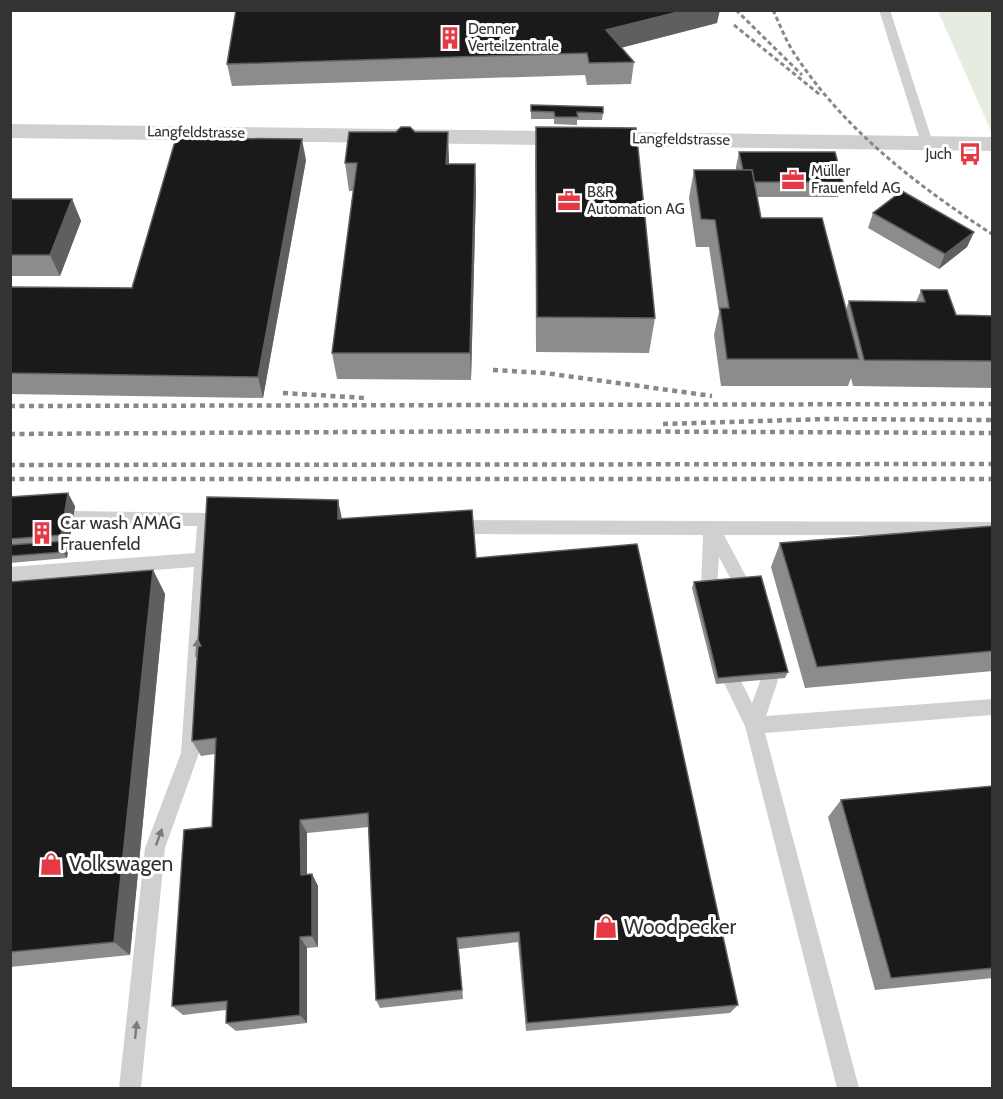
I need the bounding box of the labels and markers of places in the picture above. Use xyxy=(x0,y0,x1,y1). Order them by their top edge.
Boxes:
place label: Denner Verteilzentrale xyxy=(468,20,559,55)
building icon: Denner Verteilzentrale xyxy=(437,25,463,51)
bus stop icon: Juch xyxy=(957,141,983,167)
place label: Juch xyxy=(925,145,952,163)
place label: Müller Frauenfeld AG xyxy=(811,162,901,197)
office icon: Müller Frauenfeld AG xyxy=(780,167,806,193)
place label: B&R Automation AG xyxy=(587,183,685,218)
office icon: B&R Automation AG xyxy=(556,188,582,214)
place label: Car wash AMAG Frauenfeld xyxy=(60,512,181,555)
building icon: Car wash AMAG Frauenfeld xyxy=(29,520,55,546)
shop icon: Volkswagen xyxy=(38,851,64,877)
place label: Volkswagen xyxy=(69,851,173,876)
shop icon: Woodpecker xyxy=(593,914,619,940)
place label: Woodpecker xyxy=(624,914,736,939)

